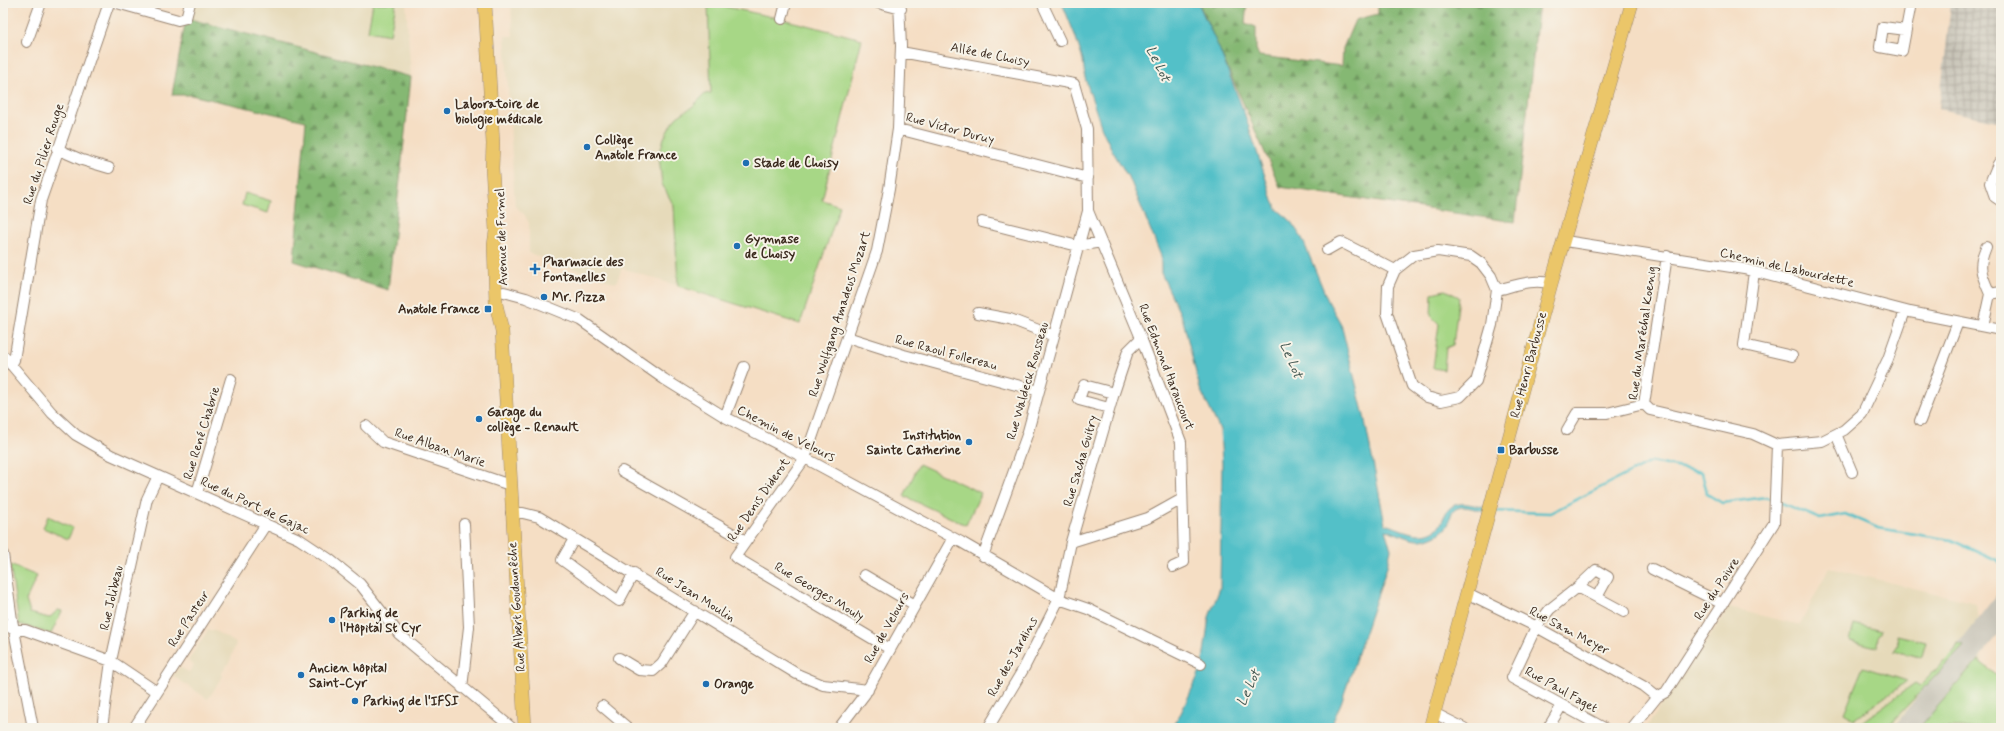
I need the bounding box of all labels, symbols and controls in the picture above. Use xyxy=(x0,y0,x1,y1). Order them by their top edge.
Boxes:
street label: Allée de Choisy xyxy=(949,39,1031,71)
water label: Le Lot xyxy=(1142,43,1175,86)
place label: Laboratoire de biologie médicale xyxy=(455,96,543,130)
street label: Rue du Pilier Rouge xyxy=(20,101,69,207)
marker: Laboratoire de biologie médicale xyxy=(442,106,452,116)
street label: Rue Victor Duruy xyxy=(904,109,996,149)
place label: Collège Anatole France xyxy=(595,132,677,164)
marker: Collège Anatole France xyxy=(582,142,592,152)
place label: Stade de Choisy xyxy=(754,155,839,172)
marker: Stade de Choisy xyxy=(741,158,751,168)
street label: Avenue de Fumel xyxy=(492,188,512,286)
street label: Rue Wolfgang Amadeus Mozart xyxy=(805,228,876,400)
place label: Gymnase de Choisy xyxy=(745,231,799,263)
marker: Gymnase de Choisy xyxy=(732,241,742,251)
street label: Chemin de Labourdette xyxy=(1718,244,1856,292)
place label: Pharmacie des Fontanelles xyxy=(543,254,624,286)
marker: Pharmacie des Fontanelles xyxy=(530,264,540,274)
street label: Rue du Maréchal Koenig xyxy=(1625,265,1661,401)
place label: Mr. Pizza xyxy=(552,289,605,306)
marker: Mr. Pizza xyxy=(539,292,549,302)
place label: Anatole France xyxy=(398,301,480,318)
street label: Rue Edmond Haraucourt xyxy=(1134,301,1198,433)
marker: Anatole France xyxy=(483,304,493,314)
street label: Rue Henri Barbusse xyxy=(1507,310,1551,420)
street label: Rue Waldeck Rousseau xyxy=(1003,320,1053,442)
street label: Rue Raoul Follereau xyxy=(893,331,999,375)
water label: Le Lot xyxy=(1275,339,1307,382)
street label: Rue René Chabrie xyxy=(180,384,224,482)
street label: Chemin de Velours xyxy=(734,402,838,466)
place label: Garage du collège - Renault xyxy=(487,404,579,437)
street label: Rue Sacha Guitry xyxy=(1060,413,1102,509)
marker: Garage du collège - Renault xyxy=(474,414,484,424)
street label: Rue Alban Marie xyxy=(392,424,488,472)
place label: Institution Sainte Catherine xyxy=(867,427,961,459)
marker: Institution Sainte Catherine xyxy=(964,437,974,447)
place label: Barbusse xyxy=(1509,442,1559,459)
marker: Barbusse xyxy=(1496,445,1506,455)
street label: Rue Denis Diderot xyxy=(724,454,794,545)
street label: Rue du Port de Gajac xyxy=(197,473,313,539)
street label: Rue Albert Goudounêche xyxy=(504,542,530,672)
street label: Rue du Poivre xyxy=(1690,554,1744,624)
street label: Rue Georges Mouly xyxy=(770,559,867,626)
street label: Rue Jolibeau xyxy=(96,563,128,632)
street label: Rue Jean Moulin xyxy=(652,564,738,626)
street label: Rue Pasteur xyxy=(164,587,214,651)
street label: Rue de Velours xyxy=(860,589,914,667)
street label: Rue Sam Meyer xyxy=(1526,603,1612,659)
place label: Parking de l'Hôpital St Cyr xyxy=(340,605,421,637)
street label: Rue des Jardins xyxy=(984,614,1042,700)
marker: Parking de l'Hôpital St Cyr xyxy=(327,615,337,625)
place label: Ancien hôpital Saint-Cyr xyxy=(309,660,387,692)
street label: Rue Paul Faget xyxy=(1522,663,1601,717)
water label: Le Lot xyxy=(1233,666,1266,709)
marker: Ancien hôpital Saint-Cyr xyxy=(296,670,306,680)
place label: Orange xyxy=(714,676,754,695)
marker: Orange xyxy=(701,679,711,689)
place label: Parking de l'IFSI xyxy=(363,693,459,713)
marker: Parking de l'IFSI xyxy=(350,696,360,706)

